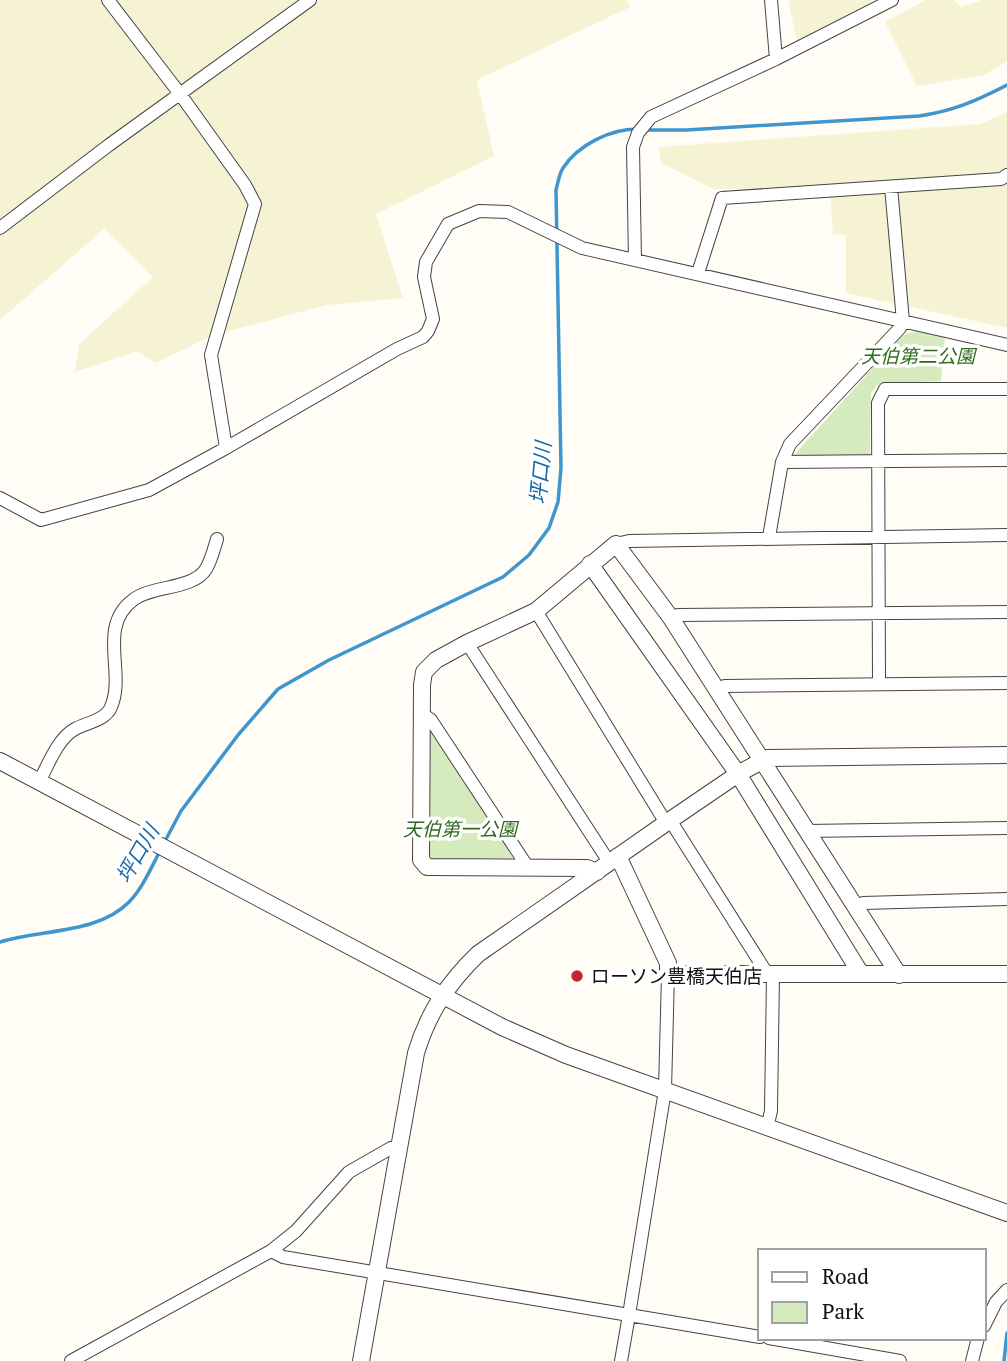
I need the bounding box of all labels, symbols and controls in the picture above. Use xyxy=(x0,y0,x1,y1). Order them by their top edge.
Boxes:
park label: 天伯第二公園 xyxy=(861,343,978,368)
water label: 坪口川 xyxy=(523,438,557,506)
park label: 天伯第一公園 xyxy=(403,816,520,841)
water label: 坪口川 xyxy=(109,817,166,888)
place label: ローソン豊橋天伯店 xyxy=(591,963,762,988)
marker: ローソン豊橋天伯店 xyxy=(569,968,585,984)
legend xyxy=(758,1249,986,1340)
text: Road xyxy=(822,1262,869,1290)
text: Park xyxy=(822,1297,864,1325)

